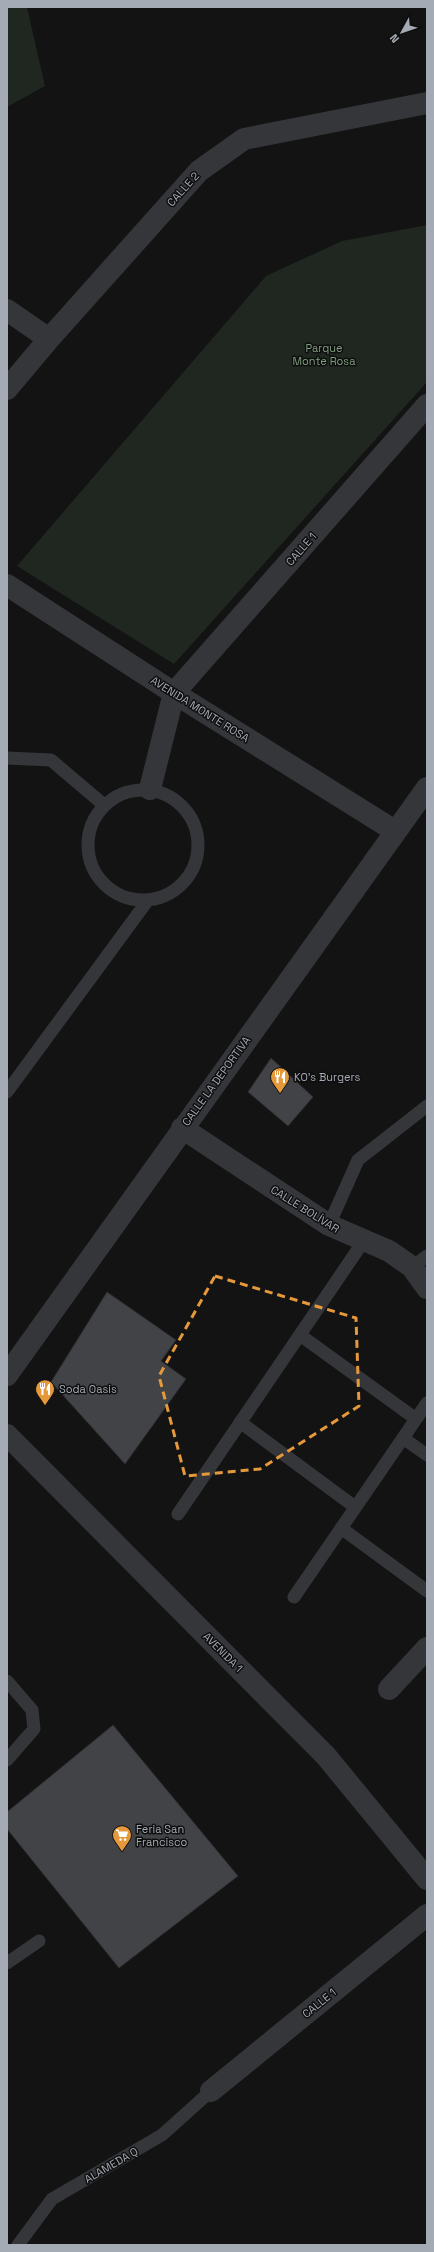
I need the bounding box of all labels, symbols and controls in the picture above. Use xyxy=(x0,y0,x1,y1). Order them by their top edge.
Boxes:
north arrow xyxy=(382,12,422,52)
text: N xyxy=(387,31,402,46)
street label: CALLE 2 xyxy=(164,169,202,209)
park label: Parque Monte Rosa xyxy=(293,341,356,368)
street label: CALLE 1 xyxy=(283,529,319,569)
street label: AVENIDA MONTE ROSA xyxy=(148,673,252,745)
street label: CALLE LA DEPORTIVA xyxy=(179,1033,253,1128)
restaurant icon: KO's Burgers xyxy=(269,1066,291,1094)
place label: KO's Burgers xyxy=(294,1070,361,1084)
street label: CALLE BOLÍVAR xyxy=(268,1182,342,1236)
restaurant icon: Soda Oasis xyxy=(34,1378,56,1406)
place label: Soda Oasis xyxy=(59,1382,117,1396)
street label: AVENIDA 1 xyxy=(200,1629,246,1675)
place label: Feria San Francisco xyxy=(136,1822,188,1849)
supermarket icon: Feria San Francisco xyxy=(111,1824,133,1852)
street label: CALLE 1 xyxy=(299,1985,339,2021)
street label: ALAMEDA Q xyxy=(82,2144,140,2186)

